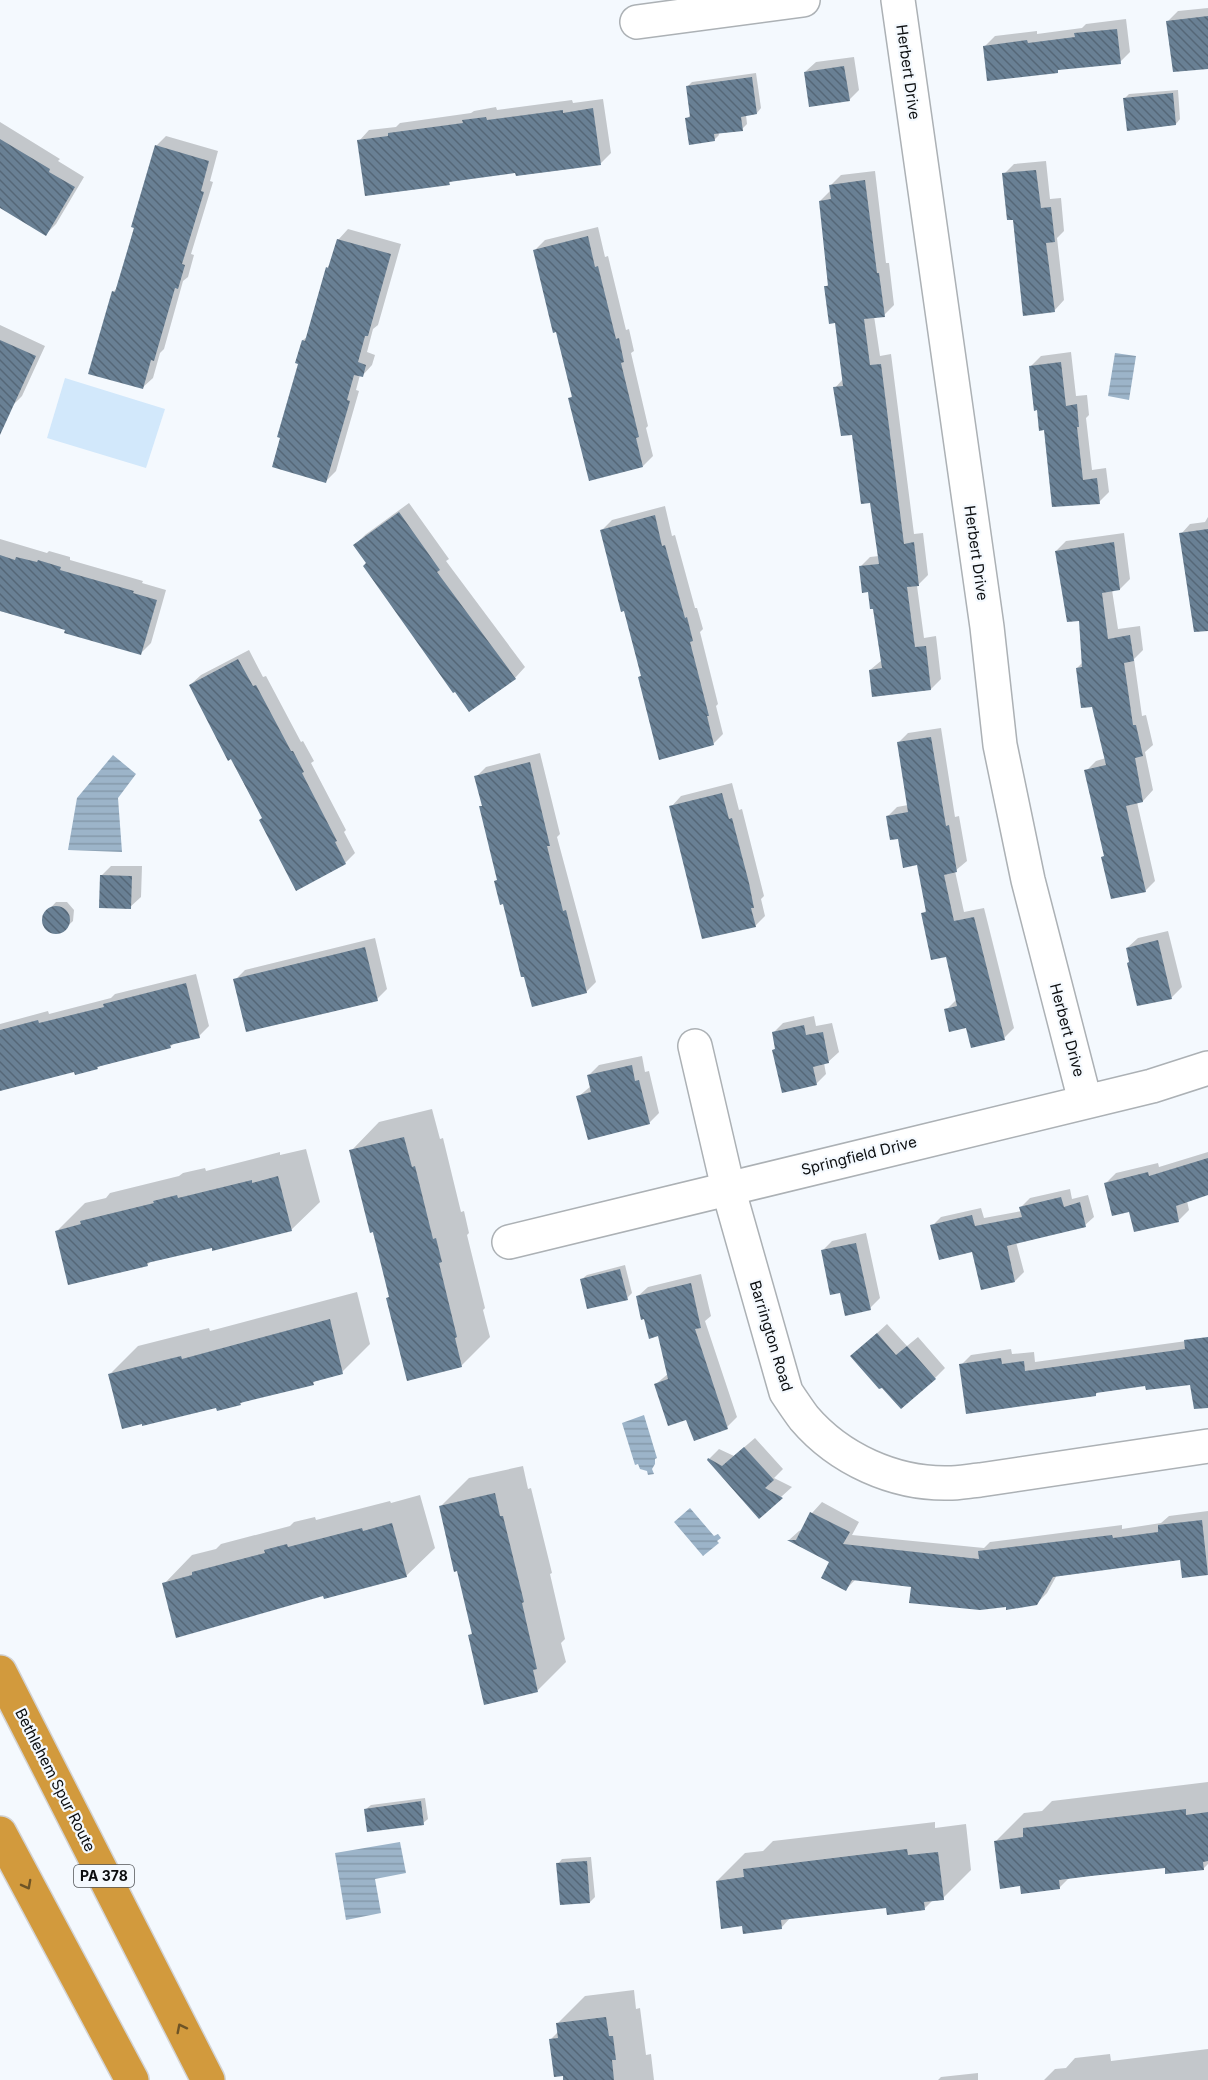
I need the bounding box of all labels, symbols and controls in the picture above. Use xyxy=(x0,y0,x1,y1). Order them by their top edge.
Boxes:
street label: Herbert Drive xyxy=(892,23,925,121)
street label: Herbert Drive xyxy=(960,504,993,602)
street label: Herbert Drive xyxy=(1046,981,1089,1079)
street label: Springfield Drive xyxy=(799,1132,919,1179)
street label: Barrington Road xyxy=(746,1278,797,1393)
street label: Bethlehem Spur Route xyxy=(11,1705,100,1854)
road number: PA 378 xyxy=(74,1865,134,1887)
one-way arrow xyxy=(20,1879,31,1889)
one-way arrow xyxy=(177,2023,189,2034)

